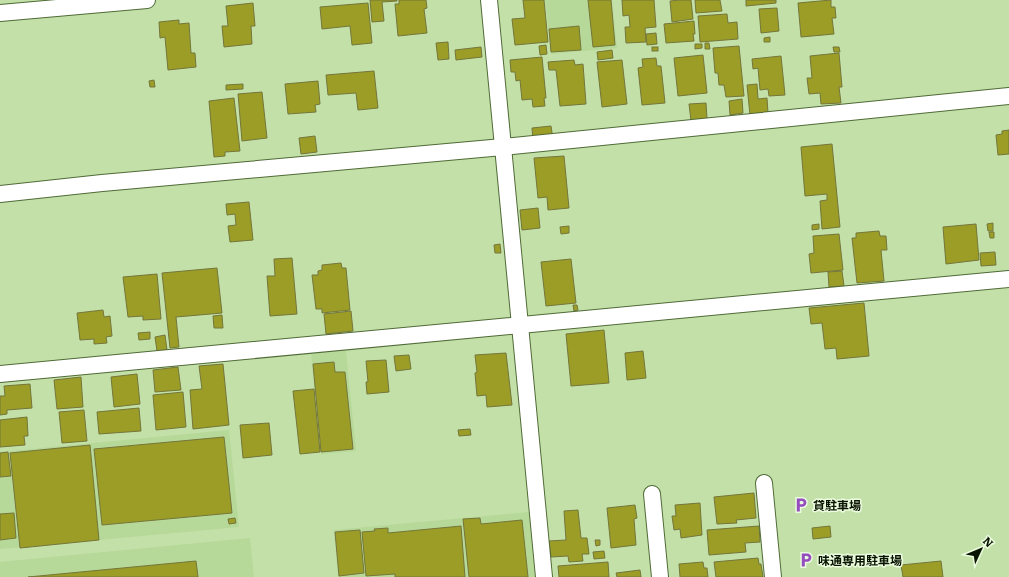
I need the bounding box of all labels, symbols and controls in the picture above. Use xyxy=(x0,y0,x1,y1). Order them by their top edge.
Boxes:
parking icon: 貸駐車場 xyxy=(792,496,810,514)
place label: 貸駐車場 xyxy=(813,496,861,514)
north arrow xyxy=(961,529,1001,569)
text: N xyxy=(980,532,998,550)
parking icon: 味通専用駐車場 xyxy=(797,551,815,569)
place label: 味通専用駐車場 xyxy=(818,551,902,569)

